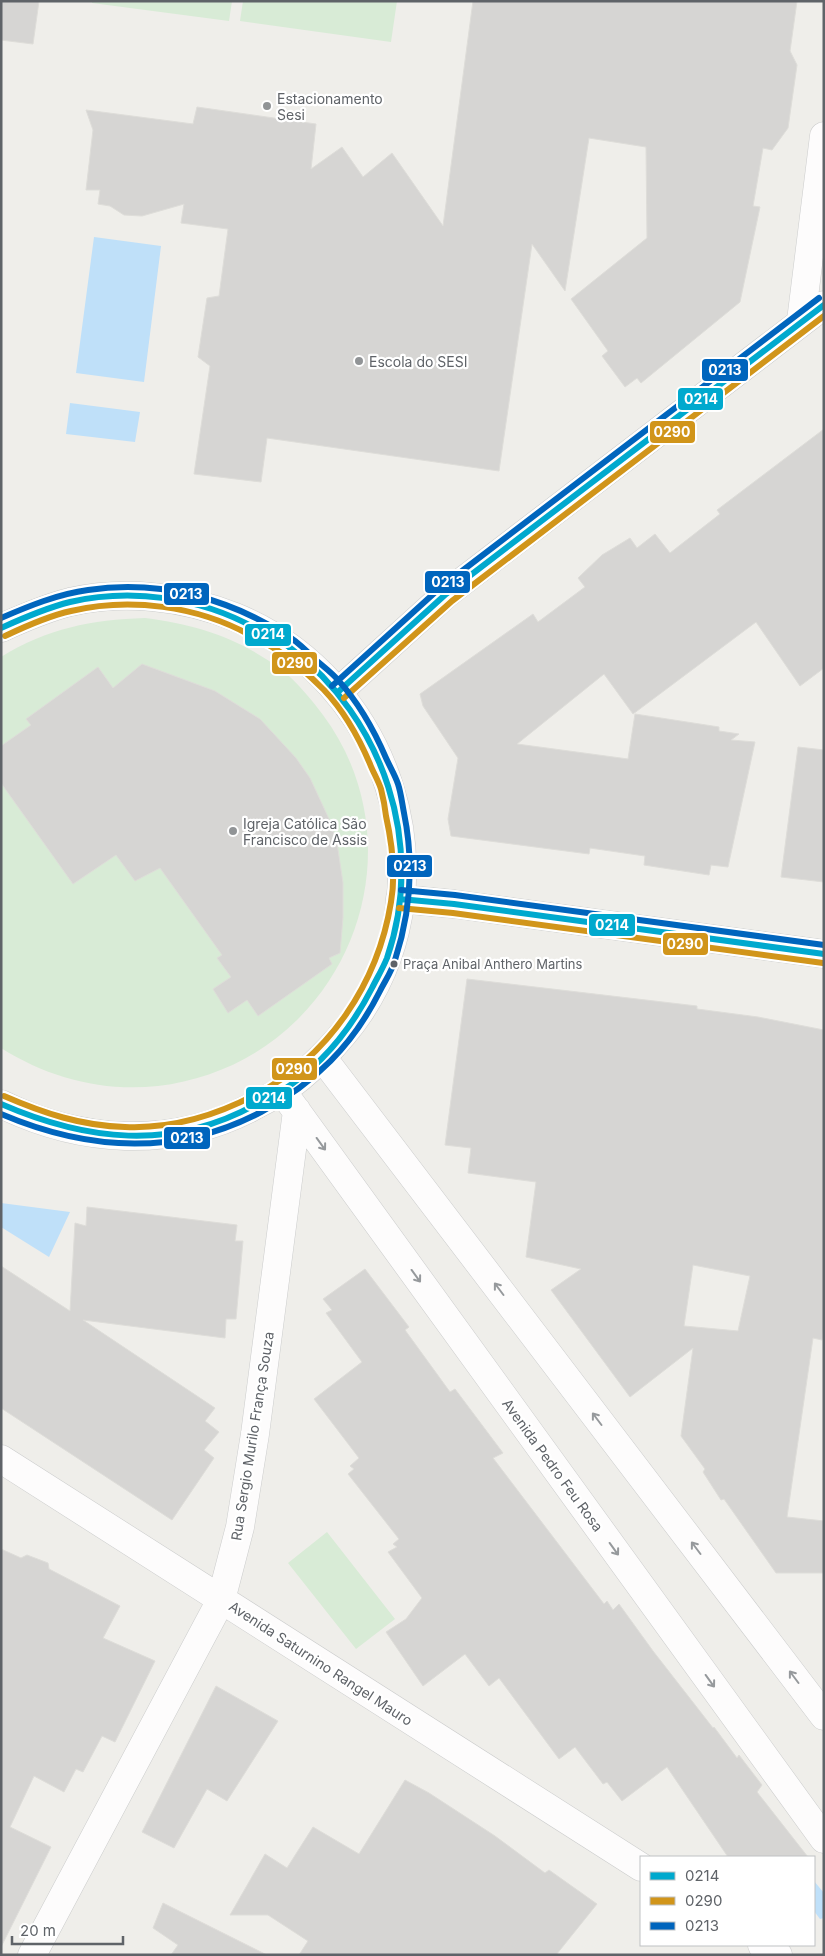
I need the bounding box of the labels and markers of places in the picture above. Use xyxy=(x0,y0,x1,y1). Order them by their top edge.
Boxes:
place label: Estacionamento Sesi xyxy=(277,90,383,123)
marker: Estacionamento Sesi xyxy=(261,100,273,112)
place label: Escola do SESI xyxy=(369,353,467,370)
marker: Escola do SESI xyxy=(353,355,365,367)
place label: Igreja Católica São Francisco de Assis xyxy=(243,815,367,848)
marker: Igreja Católica São Francisco de Assis xyxy=(227,825,239,837)
place label: Praça Anibal Anthero Martins xyxy=(403,956,583,972)
marker: Praça Anibal Anthero Martins xyxy=(389,959,399,969)

